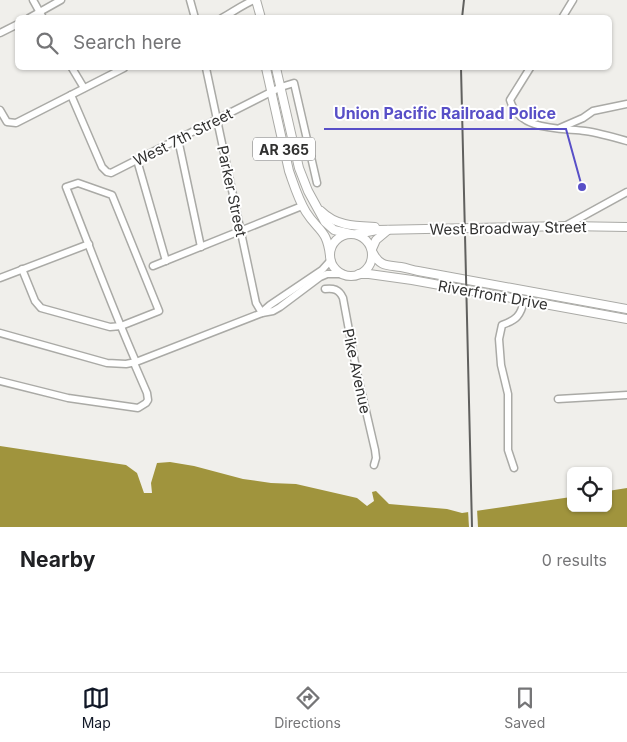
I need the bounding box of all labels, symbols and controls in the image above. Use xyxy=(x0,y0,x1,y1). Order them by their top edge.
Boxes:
search box xyxy=(15,15,612,70)
icon: search xyxy=(33,29,61,57)
text: Search here xyxy=(73,31,182,54)
callout: Union Pacific Railroad Police xyxy=(324,98,566,129)
text: Union Pacific Railroad Police xyxy=(334,103,556,123)
street label: West 7th Street xyxy=(130,104,236,170)
road number: AR 365 xyxy=(253,138,315,160)
street label: Parker Street xyxy=(213,144,251,238)
street label: West Broadway Street xyxy=(429,217,587,239)
street label: Riverfront Drive xyxy=(437,276,549,314)
street label: Pike Avenue xyxy=(339,327,375,415)
map controls xyxy=(567,467,612,512)
button: locate xyxy=(567,467,612,512)
text: Nearby xyxy=(20,547,95,572)
text: 0 results xyxy=(542,550,607,570)
tab: Map xyxy=(82,684,111,731)
tab: Directions xyxy=(274,684,341,731)
tab: Saved xyxy=(504,684,545,731)

